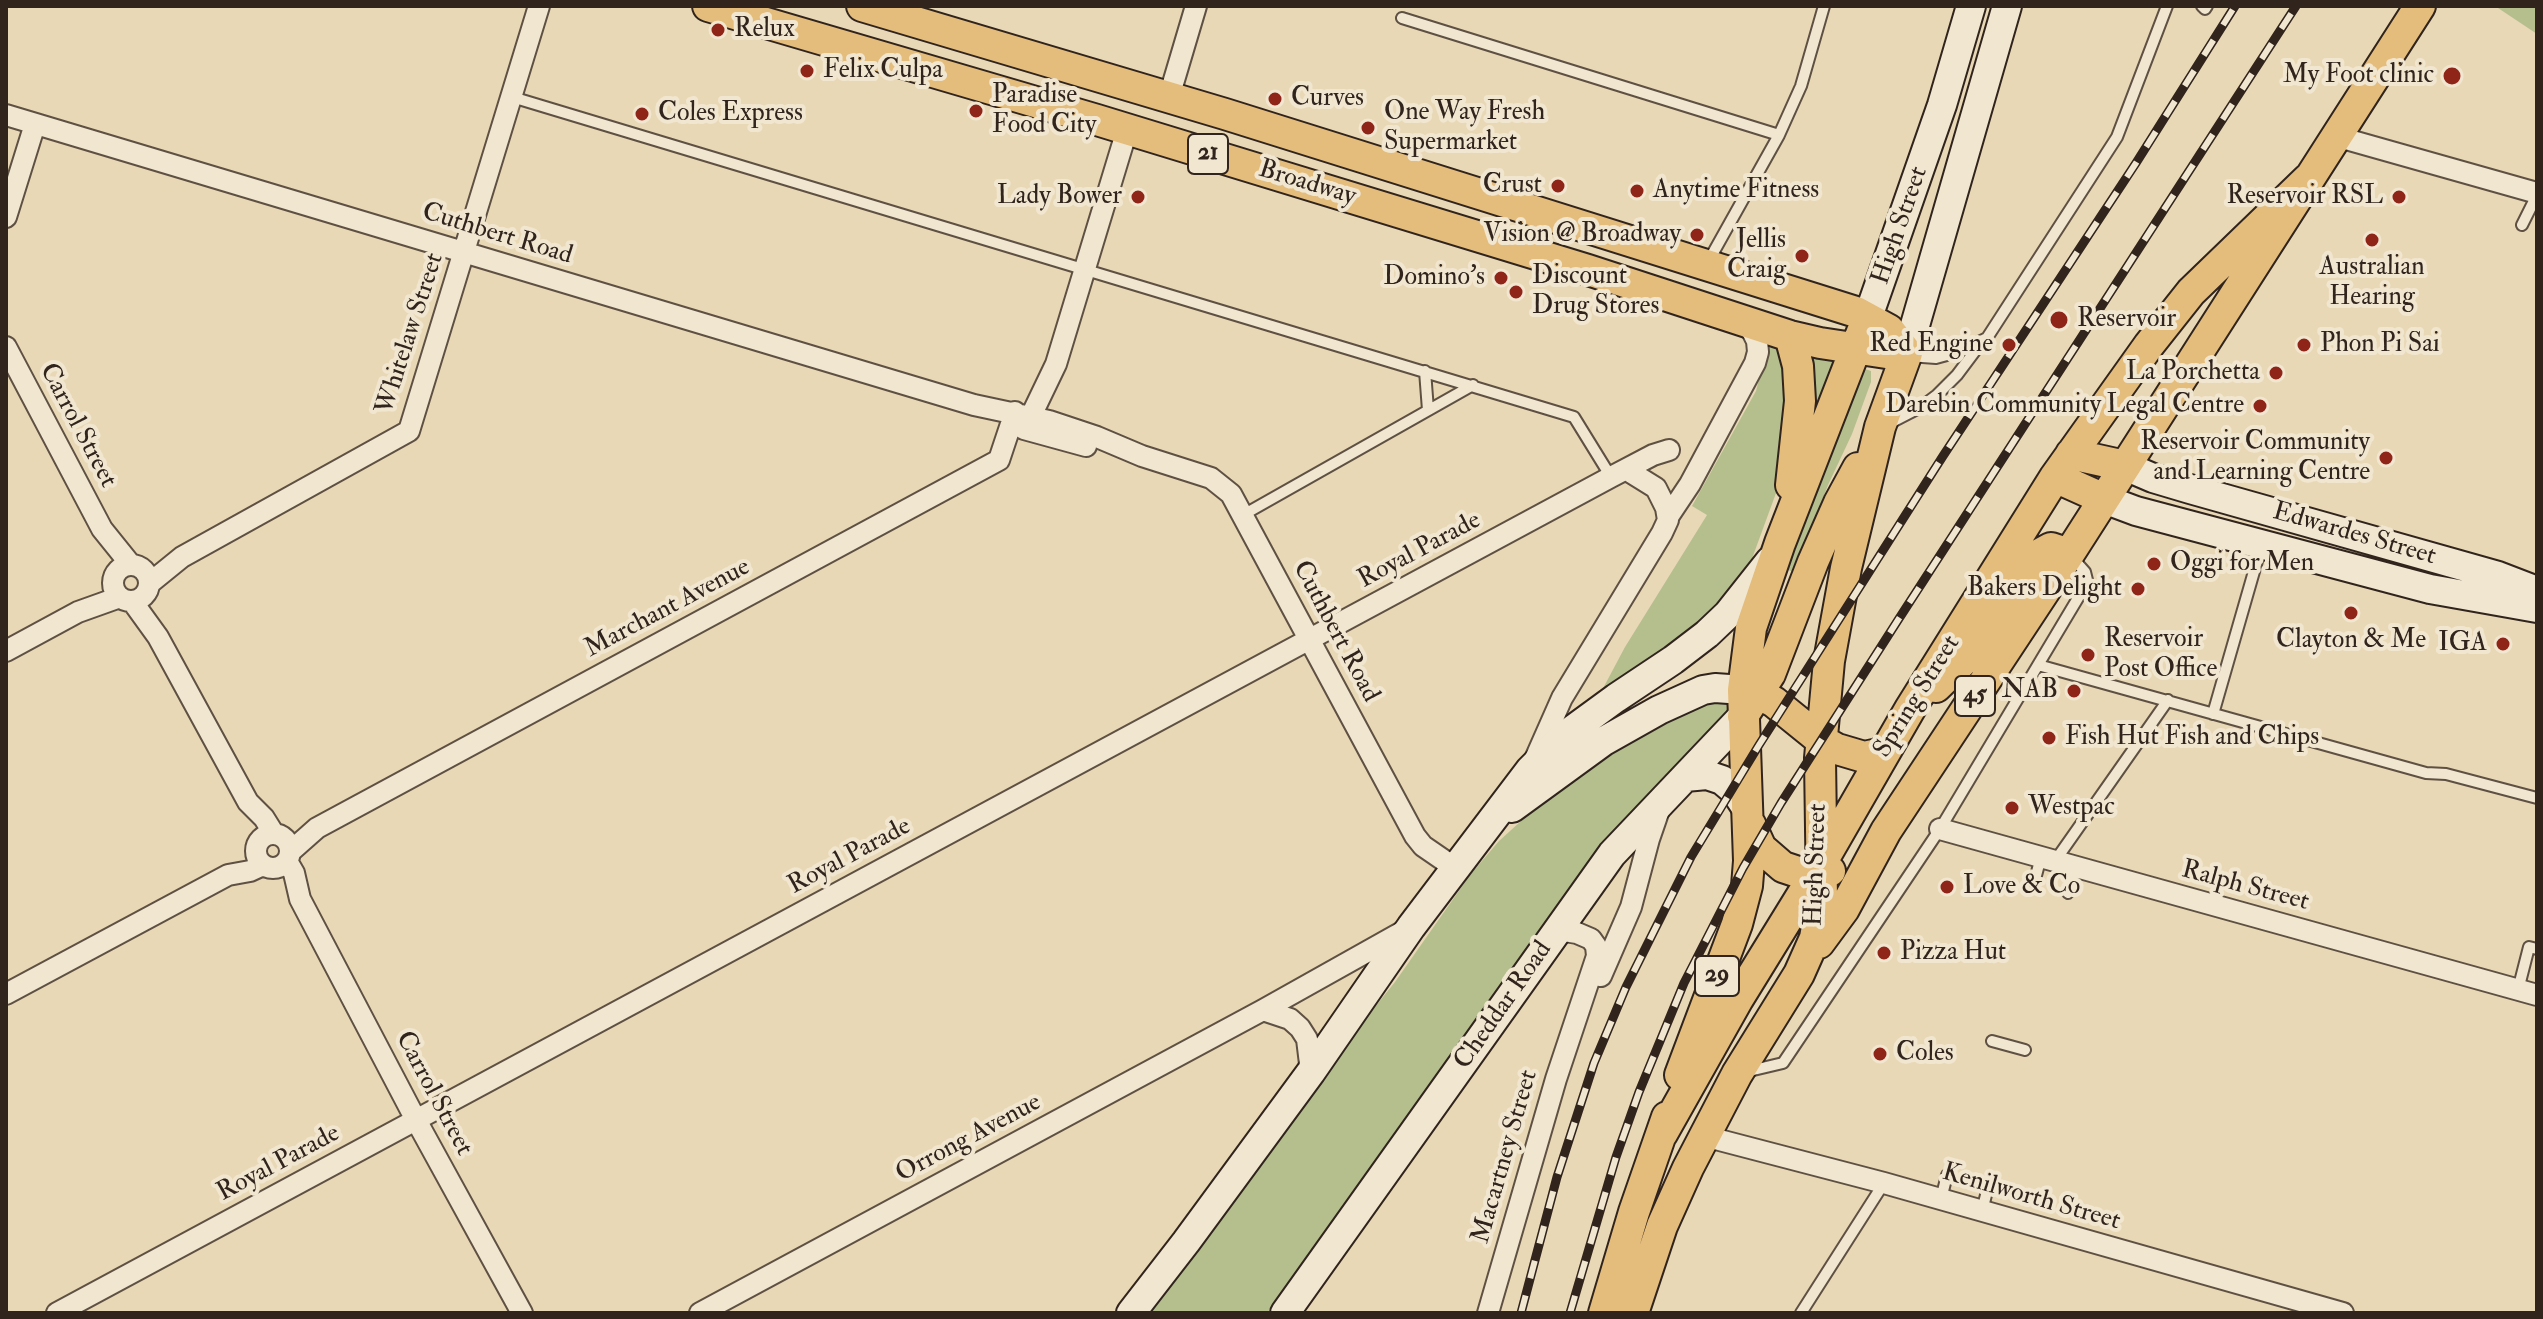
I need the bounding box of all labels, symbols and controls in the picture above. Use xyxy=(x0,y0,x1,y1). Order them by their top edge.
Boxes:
place label: Relux xyxy=(734,14,795,46)
marker: Relux xyxy=(709,21,727,39)
place label: Felix Culpa xyxy=(823,55,943,87)
place label: My Foot clinic xyxy=(2283,60,2434,92)
marker: Felix Culpa xyxy=(798,62,816,80)
marker: My Foot clinic xyxy=(2441,65,2463,87)
place label: Paradise Food City xyxy=(992,80,1096,142)
place label: Curves xyxy=(1291,83,1364,115)
marker: Curves xyxy=(1266,90,1284,108)
place label: One Way Fresh Supermarket xyxy=(1384,97,1545,158)
place label: Coles Express xyxy=(658,98,803,130)
marker: Paradise Food City xyxy=(967,102,985,120)
marker: Coles Express xyxy=(633,105,651,123)
marker: One Way Fresh Supermarket xyxy=(1359,119,1377,137)
road number: 21 xyxy=(1188,134,1228,174)
street label: Broadway xyxy=(1255,154,1359,214)
street label: High Street xyxy=(1866,163,1936,289)
place label: Crust xyxy=(1483,170,1542,202)
place label: Anytime Fitness xyxy=(1653,175,1819,207)
marker: Crust xyxy=(1549,177,1567,195)
place label: Lady Bower xyxy=(997,181,1122,213)
place label: Reservoir RSL xyxy=(2227,181,2383,213)
marker: Anytime Fitness xyxy=(1628,182,1646,200)
marker: Lady Bower xyxy=(1129,188,1147,206)
marker: Reservoir RSL xyxy=(2390,188,2408,206)
street label: Cuthbert Road xyxy=(418,197,576,273)
place label: Vision @ Broadway xyxy=(1483,219,1681,251)
place label: Jellis Craig xyxy=(1727,225,1786,286)
marker: Vision @ Broadway xyxy=(1688,226,1706,244)
marker: Australian Hearing xyxy=(2363,231,2381,249)
marker: Jellis Craig xyxy=(1793,247,1811,265)
street label: Whitelaw Street xyxy=(370,249,452,419)
place label: Australian Hearing xyxy=(2319,252,2425,314)
place label: Discount Drug Stores xyxy=(1532,261,1659,322)
place label: Domino's xyxy=(1383,262,1485,294)
marker: Domino's xyxy=(1492,269,1510,287)
marker: Discount Drug Stores xyxy=(1507,283,1525,301)
place label: Reservoir xyxy=(2077,304,2176,336)
marker: Reservoir xyxy=(2048,309,2070,331)
place label: Red Engine xyxy=(1869,329,1993,361)
place label: Phon Pi Sai xyxy=(2320,329,2440,361)
marker: Red Engine xyxy=(2000,336,2018,354)
marker: Phon Pi Sai xyxy=(2295,336,2313,354)
place label: La Porchetta xyxy=(2126,357,2260,389)
street label: Carrol Street xyxy=(31,359,123,493)
marker: La Porchetta xyxy=(2267,364,2285,382)
place label: Darebin Community Legal Centre xyxy=(1885,390,2244,422)
marker: Darebin Community Legal Centre xyxy=(2251,397,2269,415)
place label: Reservoir Community and Learning Centre xyxy=(2140,427,2370,488)
marker: Reservoir Community and Learning Centre xyxy=(2377,449,2395,467)
street label: Edwardes Street xyxy=(2269,497,2439,573)
street label: Royal Parade xyxy=(1353,506,1487,596)
place label: Oggi for Men xyxy=(2170,548,2314,580)
street label: Marchant Avenue xyxy=(580,552,756,666)
marker: Oggi for Men xyxy=(2145,555,2163,573)
street label: Cuthbert Road xyxy=(1285,556,1385,708)
place label: Bakers Delight xyxy=(1967,573,2122,605)
marker: Bakers Delight xyxy=(2129,580,2147,598)
marker: Clayton & Me xyxy=(2342,604,2360,622)
place label: Reservoir Post Office xyxy=(2104,624,2217,686)
place label: Clayton & Me xyxy=(2276,625,2426,657)
place label: IGA xyxy=(2438,628,2487,660)
street label: Spring Street xyxy=(1868,630,1968,764)
marker: IGA xyxy=(2494,635,2512,653)
marker: Reservoir Post Office xyxy=(2079,646,2097,664)
place label: NAB xyxy=(2002,675,2058,707)
road number: 45 xyxy=(1955,676,1995,716)
marker: NAB xyxy=(2065,682,2083,700)
place label: Fish Hut Fish and Chips xyxy=(2065,722,2319,754)
marker: Fish Hut Fish and Chips xyxy=(2040,729,2058,747)
place label: Westpac xyxy=(2028,792,2115,824)
marker: Westpac xyxy=(2003,799,2021,817)
street label: High Street xyxy=(1799,803,1835,927)
street label: Royal Parade xyxy=(783,812,917,902)
street label: Ralph Street xyxy=(2178,855,2312,919)
place label: Love & Co xyxy=(1963,871,2080,903)
marker: Love & Co xyxy=(1938,878,1956,896)
street label: Cheddar Road xyxy=(1448,936,1560,1076)
place label: Pizza Hut xyxy=(1900,937,2006,969)
marker: Pizza Hut xyxy=(1875,944,1893,962)
road number: 29 xyxy=(1695,956,1739,996)
street label: Carrol Street xyxy=(387,1027,479,1161)
place label: Coles xyxy=(1896,1038,1954,1070)
marker: Coles xyxy=(1871,1045,1889,1063)
street label: Macartney Street xyxy=(1466,1067,1546,1247)
street label: Orrong Avenue xyxy=(891,1088,1047,1190)
street label: Royal Parade xyxy=(212,1119,346,1209)
street label: Kenilworth Street xyxy=(1938,1158,2124,1238)

